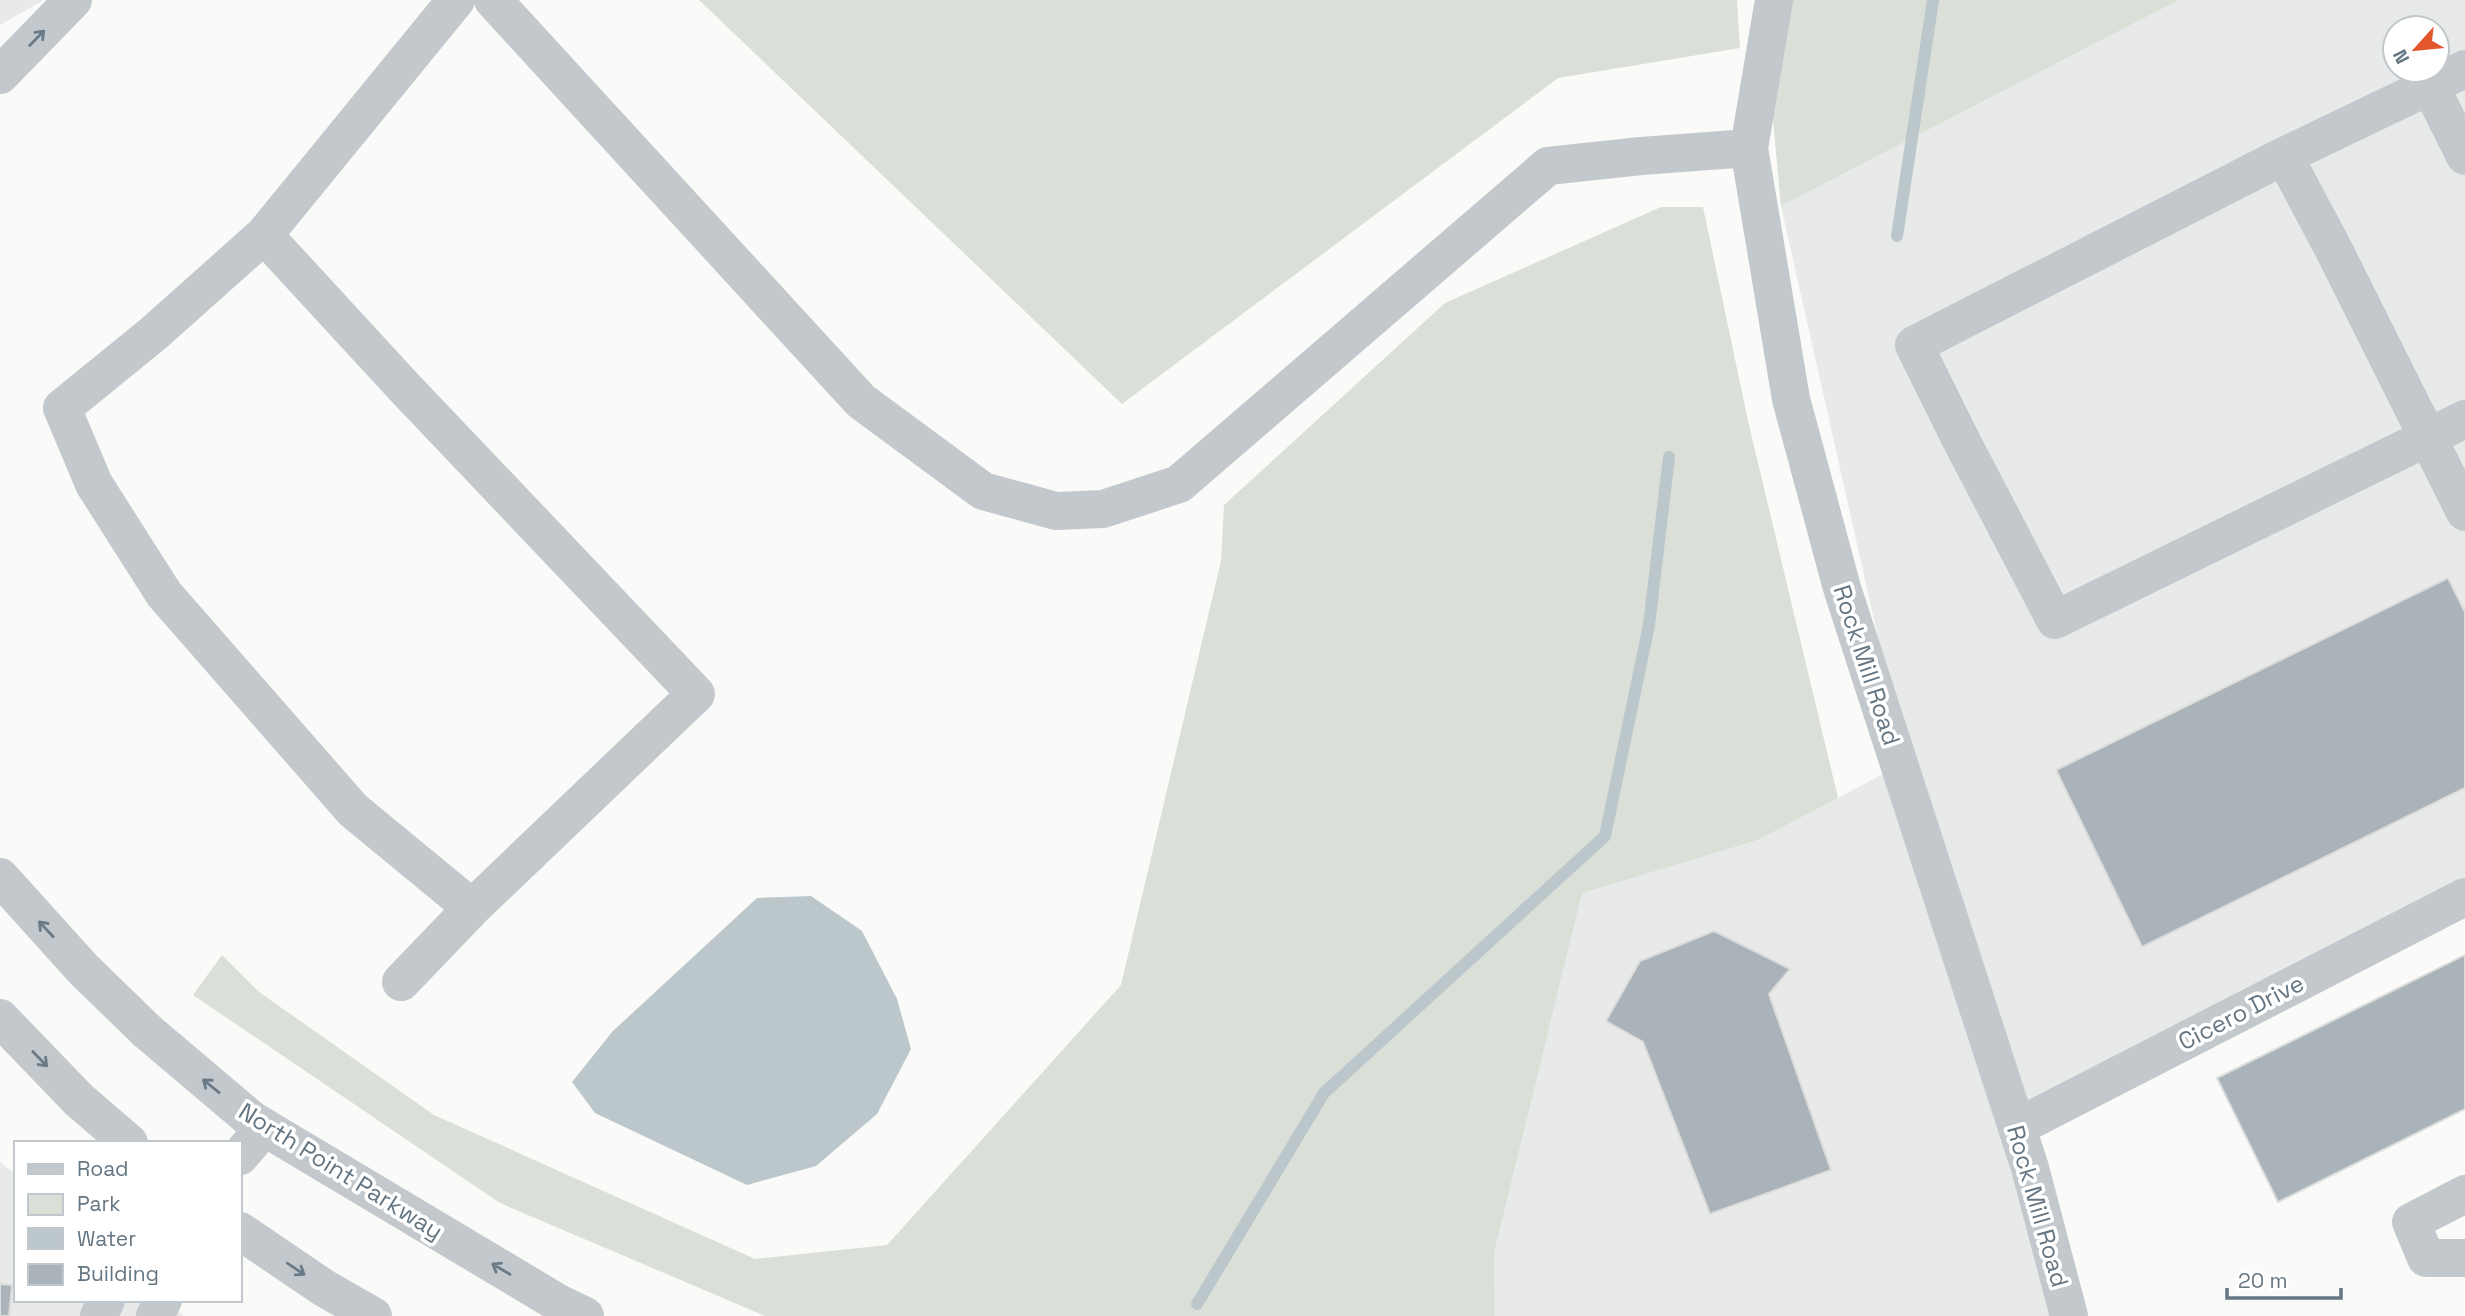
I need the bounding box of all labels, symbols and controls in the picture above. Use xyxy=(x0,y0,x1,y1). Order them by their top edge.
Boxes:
north arrow xyxy=(2381,14,2451,84)
one-way arrow xyxy=(29,30,46,47)
text: N xyxy=(2387,45,2415,68)
street label: Rock Mill Road xyxy=(1826,581,1908,749)
one-way arrow xyxy=(38,920,54,938)
street label: Cicero Drive xyxy=(2173,967,2309,1057)
one-way arrow xyxy=(31,1050,48,1067)
one-way arrow xyxy=(202,1078,220,1093)
street label: North Point Parkway xyxy=(233,1096,449,1246)
street label: Rock Mill Road xyxy=(2000,1122,2076,1290)
legend xyxy=(14,1141,242,1302)
text: Road xyxy=(77,1155,129,1182)
text: Park xyxy=(77,1190,121,1217)
text: Water xyxy=(77,1225,136,1252)
scale bar xyxy=(2227,1256,2341,1300)
text: Building xyxy=(77,1260,159,1287)
one-way arrow xyxy=(286,1262,305,1276)
one-way arrow xyxy=(492,1262,512,1276)
text: 20 m xyxy=(2238,1267,2288,1294)

